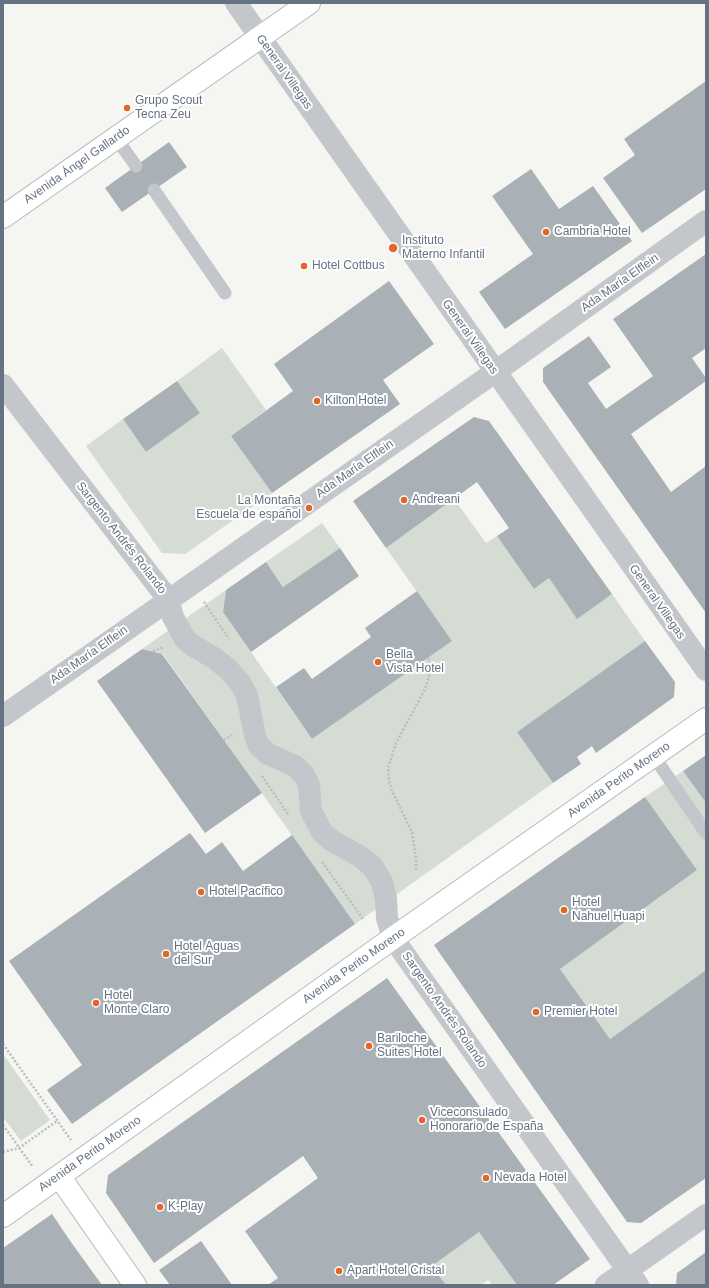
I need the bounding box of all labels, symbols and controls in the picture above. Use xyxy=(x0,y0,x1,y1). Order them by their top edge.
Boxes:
street label: General Villegas xyxy=(253,32,315,112)
place label: Grupo Scout Tecna Zeu xyxy=(135,94,202,122)
marker: Grupo Scout Tecna Zeu xyxy=(122,103,132,113)
street label: Avenida Ángel Gallardo xyxy=(21,123,133,207)
place label: Cambria Hotel xyxy=(554,225,631,239)
marker: Cambria Hotel xyxy=(541,227,551,237)
place label: Instituto Materno Infantil xyxy=(402,234,485,262)
marker: Instituto Materno Infantil xyxy=(387,242,399,254)
street label: Ada María Elflein xyxy=(578,251,662,315)
place label: Hotel Cottbus xyxy=(312,259,385,273)
marker: Hotel Cottbus xyxy=(299,261,309,271)
street label: General Villegas xyxy=(439,297,501,377)
place label: Kilton Hotel xyxy=(325,394,386,408)
marker: Kilton Hotel xyxy=(312,396,322,406)
street label: Ada María Elflein xyxy=(313,437,397,501)
street label: Sargento Andrés Rolando xyxy=(73,479,169,597)
place label: Andreani xyxy=(412,493,460,507)
place label: La Montaña Escuela de español xyxy=(196,494,301,522)
marker: Andreani xyxy=(399,495,409,505)
marker: La Montaña Escuela de español xyxy=(304,503,314,513)
street label: General Villegas xyxy=(626,562,688,642)
street label: Ada María Elflein xyxy=(47,623,131,687)
place label: Bella Vista Hotel xyxy=(386,648,444,676)
marker: Bella Vista Hotel xyxy=(373,657,383,667)
street label: Avenida Perito Moreno xyxy=(565,739,673,821)
place label: Hotel Pacífico xyxy=(209,885,283,899)
marker: Hotel Pacífico xyxy=(196,887,206,897)
place label: Hotel Nahuel Huapi xyxy=(572,896,645,924)
marker: Hotel Nahuel Huapi xyxy=(559,905,569,915)
street label: Avenida Perito Moreno xyxy=(300,925,408,1007)
place label: Hotel Aguas del Sur xyxy=(174,940,239,968)
marker: Hotel Aguas del Sur xyxy=(161,949,171,959)
street label: Sargento Andrés Rolando xyxy=(398,949,490,1071)
place label: Hotel Monte Claro xyxy=(104,989,169,1017)
marker: Hotel Monte Claro xyxy=(91,998,101,1008)
place label: Premier Hotel xyxy=(544,1005,617,1019)
marker: Premier Hotel xyxy=(531,1007,541,1017)
place label: Bariloche Suites Hotel xyxy=(377,1032,442,1060)
marker: Bariloche Suites Hotel xyxy=(364,1041,374,1051)
place label: Viceconsulado Honorario de España xyxy=(430,1106,543,1134)
street label: Avenida Perito Moreno xyxy=(36,1113,144,1195)
marker: Viceconsulado Honorario de España xyxy=(417,1115,427,1125)
place label: Nevada Hotel xyxy=(494,1171,567,1185)
marker: Nevada Hotel xyxy=(481,1173,491,1183)
place label: K-Play xyxy=(168,1200,203,1214)
marker: K-Play xyxy=(155,1202,165,1212)
place label: Apart Hotel Cristal xyxy=(347,1264,444,1278)
marker: Apart Hotel Cristal xyxy=(334,1266,344,1276)

